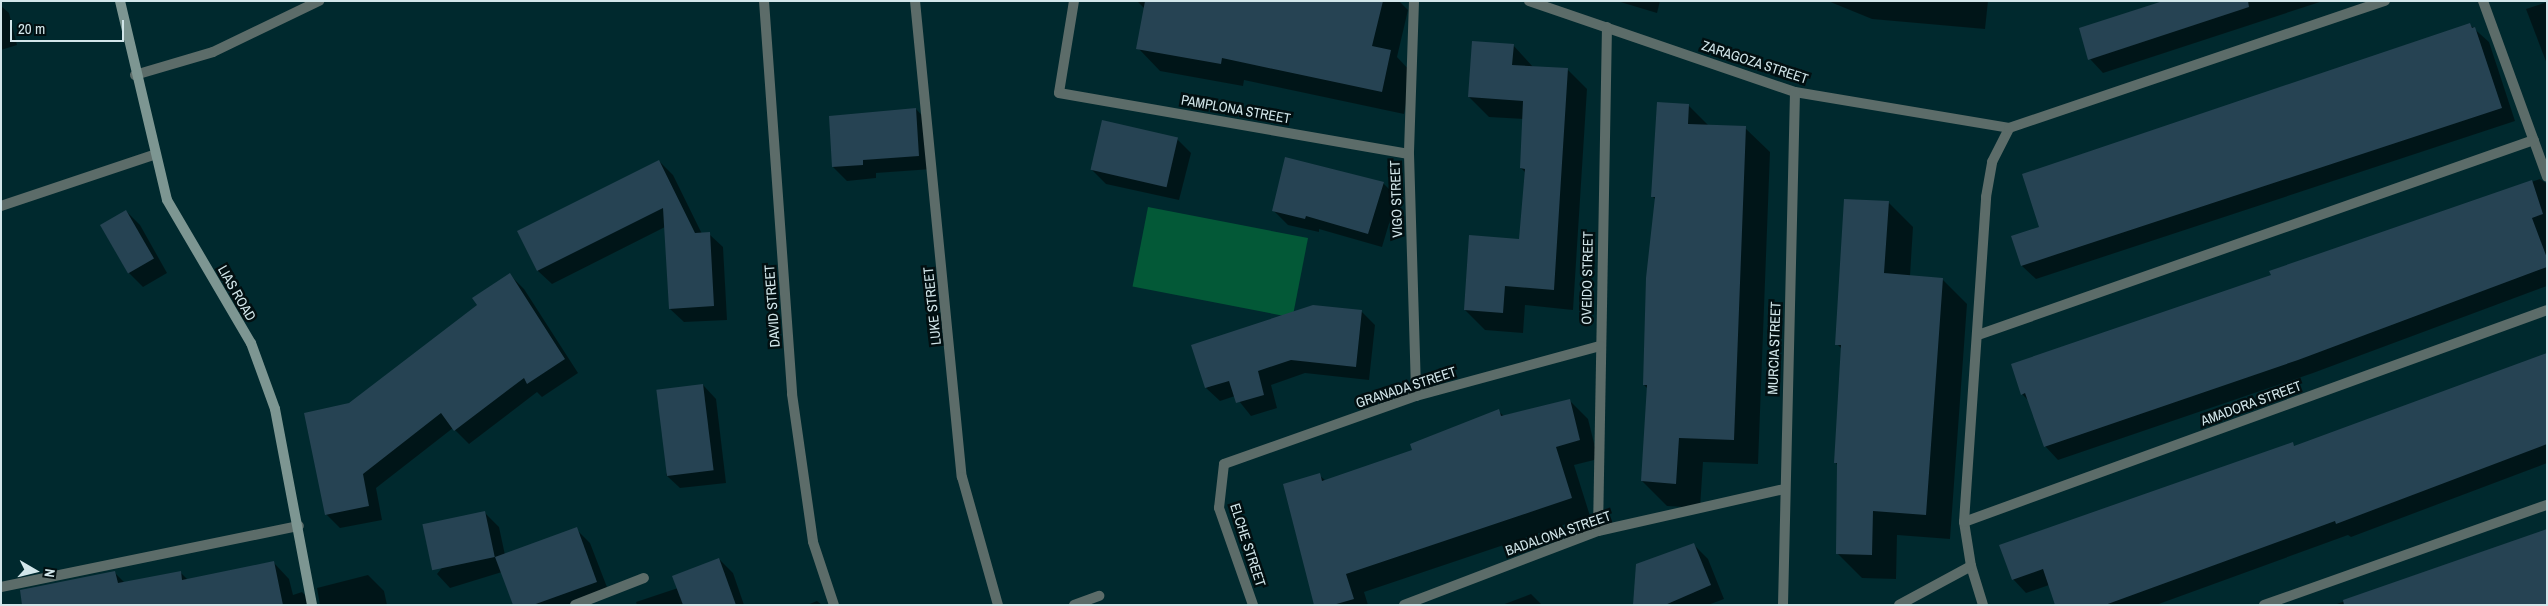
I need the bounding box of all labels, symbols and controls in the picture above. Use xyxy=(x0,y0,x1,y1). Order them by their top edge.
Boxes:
scale bar xyxy=(12,10,126,42)
text: 20 m xyxy=(18,18,45,39)
street label: ZARAGOZA STREET xyxy=(1699,37,1811,87)
street label: PAMPLONA STREET xyxy=(1180,91,1292,127)
street label: VIGO STREET xyxy=(1386,160,1406,238)
street label: OVEIDO STREET xyxy=(1578,231,1596,325)
street label: LIAS ROAD xyxy=(214,262,260,324)
street label: DAVID STREET xyxy=(761,264,783,348)
street label: LUKE STREET xyxy=(920,266,944,346)
street label: MURCIA STREET xyxy=(1764,301,1784,395)
street label: GRANADA STREET xyxy=(1353,363,1459,411)
street label: AMADORA STREET xyxy=(2198,377,2304,429)
street label: ELCHE STREET xyxy=(1227,501,1269,589)
street label: BADALONA STREET xyxy=(1503,507,1613,559)
north arrow xyxy=(10,546,60,596)
text: N xyxy=(40,568,59,578)

